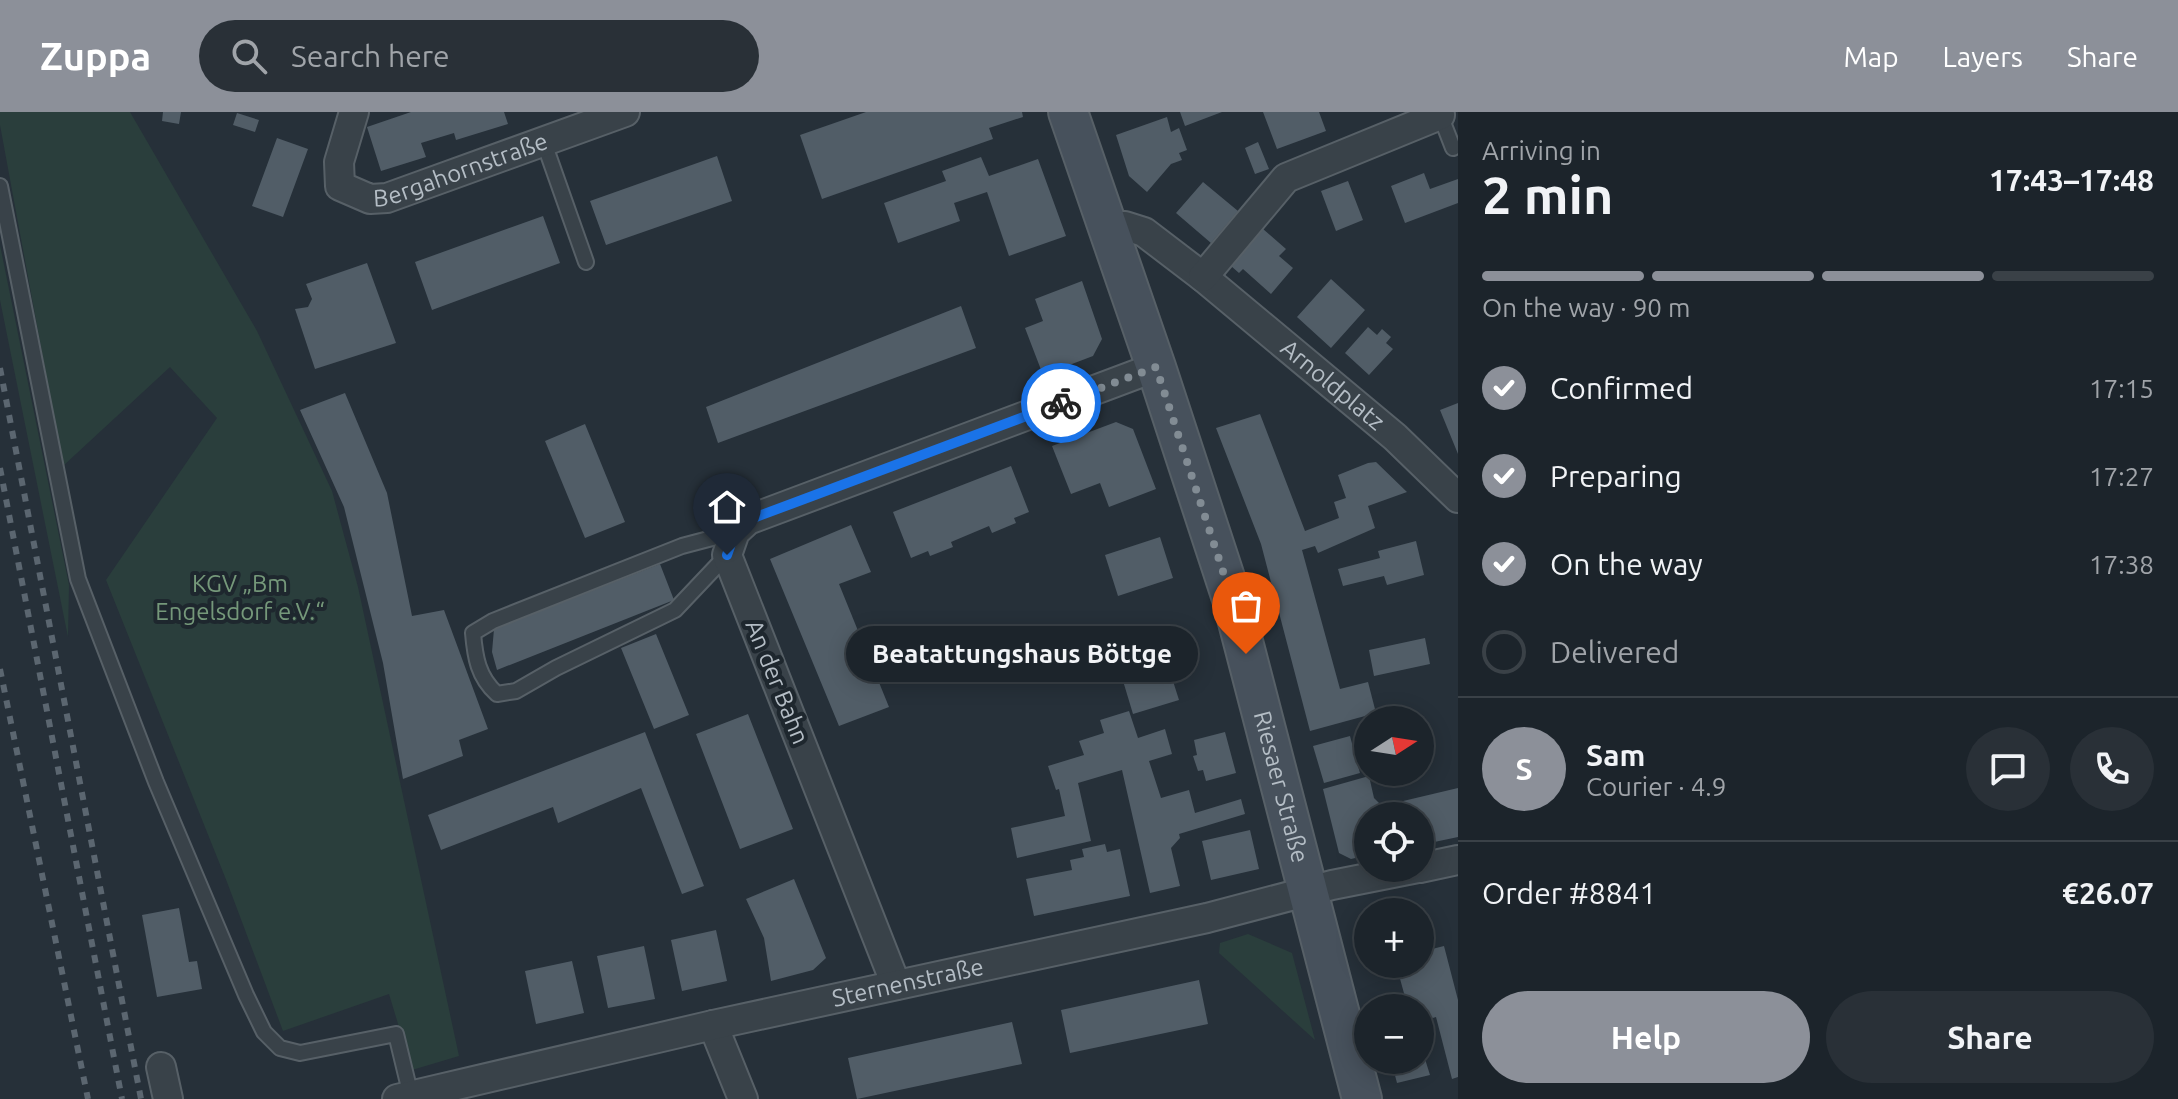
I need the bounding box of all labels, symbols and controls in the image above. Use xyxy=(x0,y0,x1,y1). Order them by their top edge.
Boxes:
search box xyxy=(199,20,759,92)
icon: search xyxy=(227,34,271,78)
text: Zuppa xyxy=(40,35,151,77)
text: Search here xyxy=(291,39,450,73)
text: Map xyxy=(1843,41,1899,72)
text: Layers xyxy=(1943,41,2023,72)
text: Share xyxy=(2067,41,2138,72)
street label: Bergahornstraße xyxy=(373,127,551,212)
text: Arriving in xyxy=(1482,136,1601,165)
text: 17:43–17:48 xyxy=(1989,163,2154,197)
text: 2 min xyxy=(1482,166,1613,224)
text: On the way · 90 m xyxy=(1482,293,1690,322)
street label: Arnoldplatz xyxy=(1276,334,1390,435)
courier xyxy=(1021,363,1101,443)
icon: check xyxy=(1482,366,1526,410)
text: Confirmed xyxy=(1550,371,1693,405)
text: 17:15 xyxy=(2089,374,2154,403)
icon: bike xyxy=(1039,381,1083,425)
icon: check xyxy=(1482,454,1526,498)
text: Preparing xyxy=(1550,459,1682,493)
text: 17:27 xyxy=(2089,462,2154,491)
pin xyxy=(693,473,761,555)
icon: home xyxy=(705,485,749,529)
icon: check xyxy=(1482,542,1526,586)
text: On the way xyxy=(1550,547,1703,581)
text: 17:38 xyxy=(2089,550,2154,579)
park label: KGV „Bm Engelsdorf e.V.“ xyxy=(155,570,325,625)
pin xyxy=(1212,572,1280,654)
icon: bag xyxy=(1224,584,1268,628)
street label: An der Bahn xyxy=(740,616,815,748)
callout: Beatattungshaus Böttge xyxy=(846,626,1198,682)
text: Delivered xyxy=(1550,635,1679,669)
text: Beatattungshaus Böttge xyxy=(872,639,1172,668)
north arrow xyxy=(1354,706,1434,786)
map controls xyxy=(1354,706,1434,1074)
street label: Riesaer Straße xyxy=(1249,708,1314,866)
button: chat xyxy=(1966,727,2050,811)
button: phone xyxy=(2070,727,2154,811)
text: Sam xyxy=(1586,738,1645,772)
text: S xyxy=(1515,752,1533,786)
text: Courier · 4.9 xyxy=(1586,772,1726,801)
button: locate xyxy=(1354,802,1434,882)
text: Order #8841 xyxy=(1482,876,1656,910)
text: €26.07 xyxy=(2062,876,2154,910)
button: + xyxy=(1354,898,1434,978)
street label: Sternenstraße xyxy=(830,953,986,1012)
button: Help xyxy=(1482,991,1810,1083)
button: Share xyxy=(1826,991,2154,1083)
button: − xyxy=(1354,994,1434,1074)

